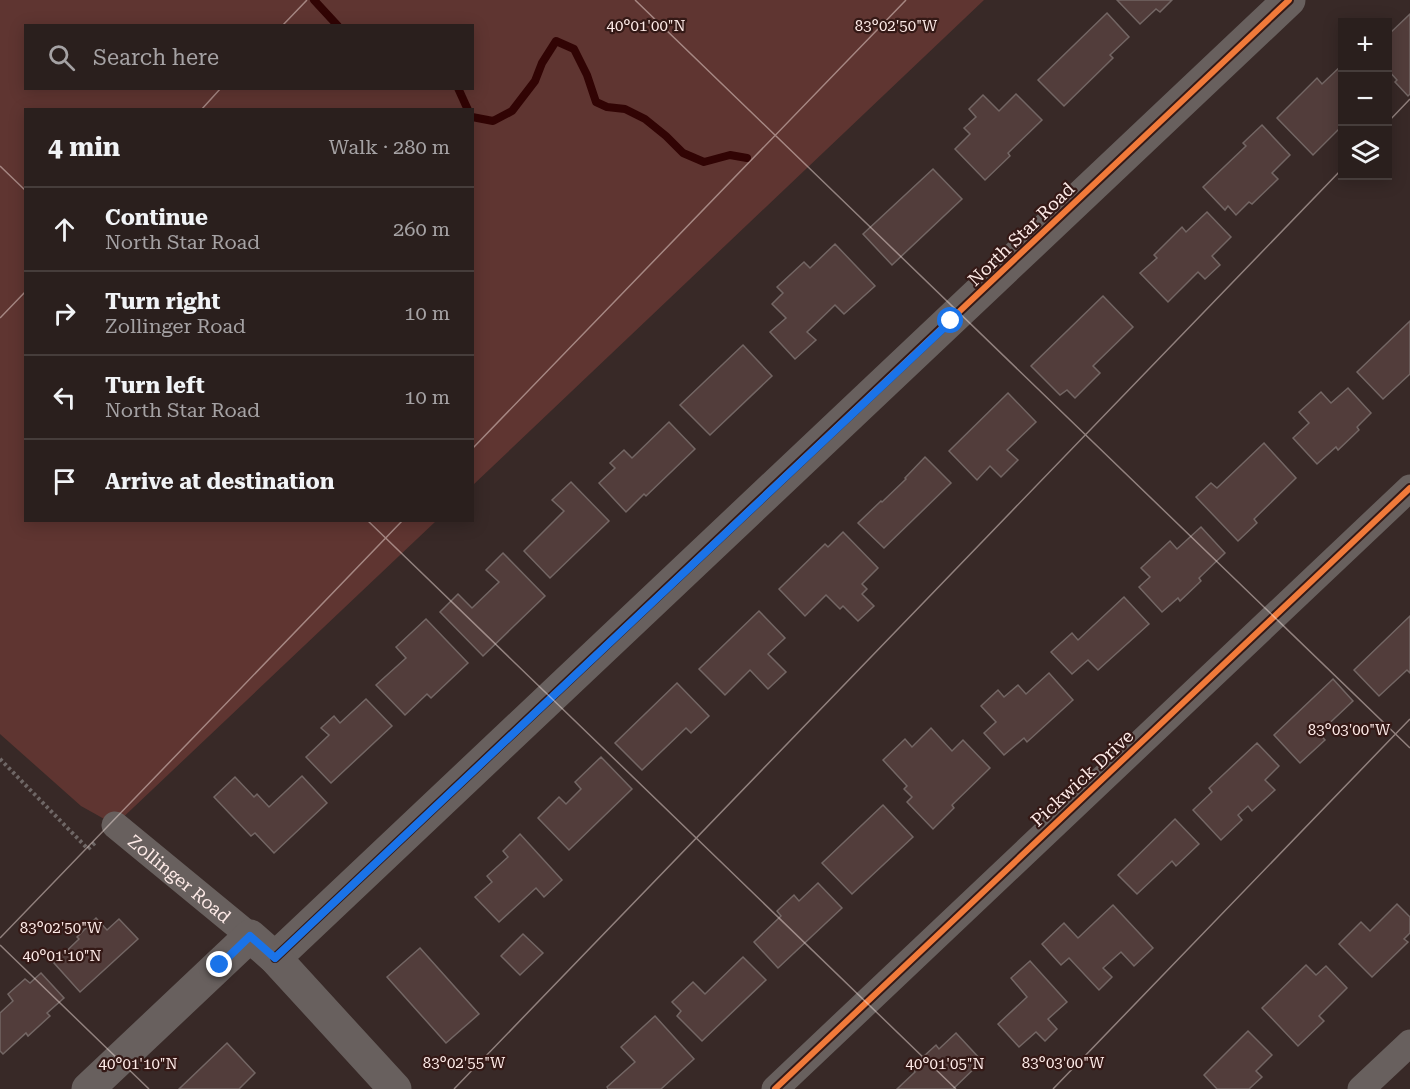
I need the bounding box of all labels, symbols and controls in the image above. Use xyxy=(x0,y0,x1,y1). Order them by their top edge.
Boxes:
text: 40°01'00"N xyxy=(606,17,686,35)
text: 83°02'50"W xyxy=(855,17,938,35)
map controls xyxy=(1338,18,1392,180)
button: + xyxy=(1338,18,1392,72)
search box xyxy=(24,24,474,90)
icon: search xyxy=(45,41,78,74)
text: Search here xyxy=(93,45,219,70)
button: − xyxy=(1338,72,1392,126)
button: layers xyxy=(1338,126,1392,180)
text: 4 min xyxy=(48,132,120,162)
text: Walk · 280 m xyxy=(329,135,450,159)
street label: North Star Road xyxy=(964,178,1079,290)
text: Continue xyxy=(105,205,208,230)
icon: ahead xyxy=(48,213,81,246)
text: 260 m xyxy=(393,217,450,241)
text: North Star Road xyxy=(105,230,260,254)
text: Turn right xyxy=(105,289,220,314)
icon: right xyxy=(48,297,81,330)
text: 10 m xyxy=(404,301,450,325)
route start xyxy=(937,307,963,333)
text: Zollinger Road xyxy=(105,314,246,338)
text: Turn left xyxy=(105,373,205,398)
icon: left xyxy=(48,381,81,414)
text: 10 m xyxy=(404,385,450,409)
text: North Star Road xyxy=(105,398,260,422)
icon: arrive xyxy=(48,465,81,498)
text: Arrive at destination xyxy=(105,469,334,494)
text: 83°03'00"W xyxy=(1308,721,1391,739)
street label: Pickwick Drive xyxy=(1026,725,1138,831)
street label: Zollinger Road xyxy=(124,830,236,927)
text: 83°02'50"W xyxy=(20,919,103,937)
text: 40°01'10"N xyxy=(22,947,102,965)
route end xyxy=(206,951,232,977)
text: 83°02'55"W xyxy=(423,1054,506,1072)
text: 83°03'00"W xyxy=(1022,1054,1105,1072)
text: 40°01'10"N xyxy=(98,1055,178,1073)
text: 40°01'05"N xyxy=(905,1055,985,1073)

